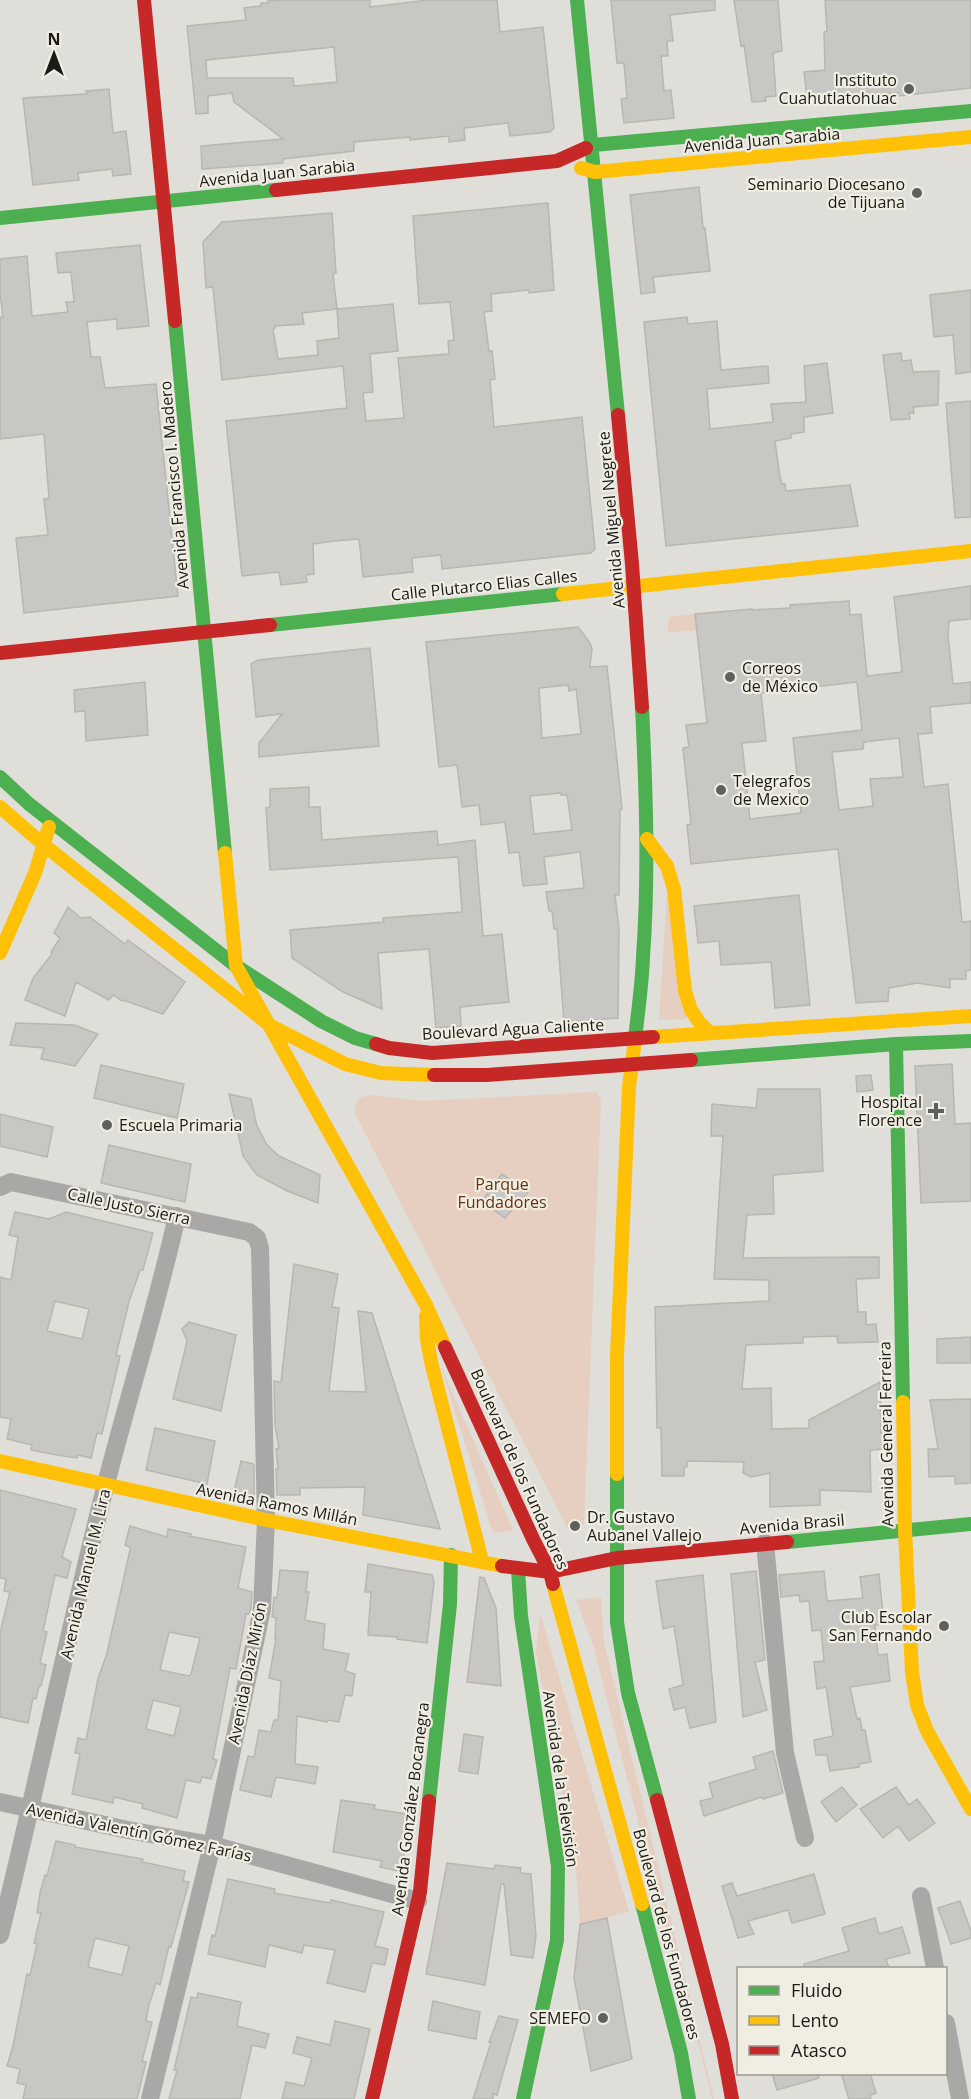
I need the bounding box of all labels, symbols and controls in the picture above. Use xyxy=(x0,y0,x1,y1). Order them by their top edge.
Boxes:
north arrow xyxy=(24,24,84,84)
text: N xyxy=(47,28,61,50)
place label: Instituto Cuahutlatohuac xyxy=(778,69,897,109)
marker: Instituto Cuahutlatohuac xyxy=(902,82,916,96)
street label: Avenida Juan Sarabia xyxy=(683,122,841,158)
street label: Avenida Juan Sarabia xyxy=(198,154,356,192)
place label: Seminario Diocesano de Tijuana xyxy=(747,173,905,213)
marker: Seminario Diocesano de Tijuana xyxy=(910,186,924,200)
street label: Avenida Francisco I. Madero xyxy=(154,380,194,590)
street label: Avenida Miguel Negrete xyxy=(592,430,630,610)
street label: Calle Plutarco Elias Calles xyxy=(390,564,578,606)
place label: Correos de México xyxy=(742,657,818,697)
marker: Correos de México xyxy=(723,670,737,684)
place label: Telegrafos de Mexico xyxy=(733,770,811,810)
marker: Telegrafos de Mexico xyxy=(714,783,728,797)
street label: Boulevard Agua Caliente xyxy=(421,1013,605,1045)
place label: Hospital Florence xyxy=(858,1091,922,1131)
marker: Hospital Florence xyxy=(927,1102,945,1120)
place label: Escuela Primaria xyxy=(119,1114,242,1136)
marker: Escuela Primaria xyxy=(100,1118,114,1132)
park label: Parque Fundadores xyxy=(457,1173,547,1213)
street label: Calle Justo Sierra xyxy=(65,1182,193,1230)
street label: Avenida General Ferreira xyxy=(873,1341,899,1527)
street label: Boulevard de los Fundadores xyxy=(466,1365,574,1573)
street label: Avenida Ramos Millán xyxy=(194,1478,360,1530)
street label: Avenida Manuel M. Lira xyxy=(55,1487,115,1661)
place label: Dr. Gustavo Aubanel Vallejo xyxy=(587,1506,702,1546)
street label: Avenida Brasil xyxy=(739,1508,845,1540)
marker: Dr. Gustavo Aubanel Vallejo xyxy=(568,1519,582,1533)
street label: Avenida Díaz Mirón xyxy=(222,1600,272,1746)
place label: Club Escolar San Fernando xyxy=(829,1606,932,1646)
marker: Club Escolar San Fernando xyxy=(937,1619,951,1633)
street label: Avenida de la Televisión xyxy=(538,1689,584,1869)
street label: Avenida González Bocanegra xyxy=(386,1701,434,1917)
street label: Avenida Valentín Gómez Farías xyxy=(24,1797,254,1867)
street label: Boulevard de los Fundadores xyxy=(628,1826,706,2042)
legend xyxy=(737,1967,947,2075)
text: Fluido xyxy=(791,1978,842,2002)
place label: SEMEFO xyxy=(529,2007,591,2029)
text: Lento xyxy=(791,2008,839,2032)
marker: SEMEFO xyxy=(596,2011,610,2025)
text: Atasco xyxy=(791,2038,847,2062)

